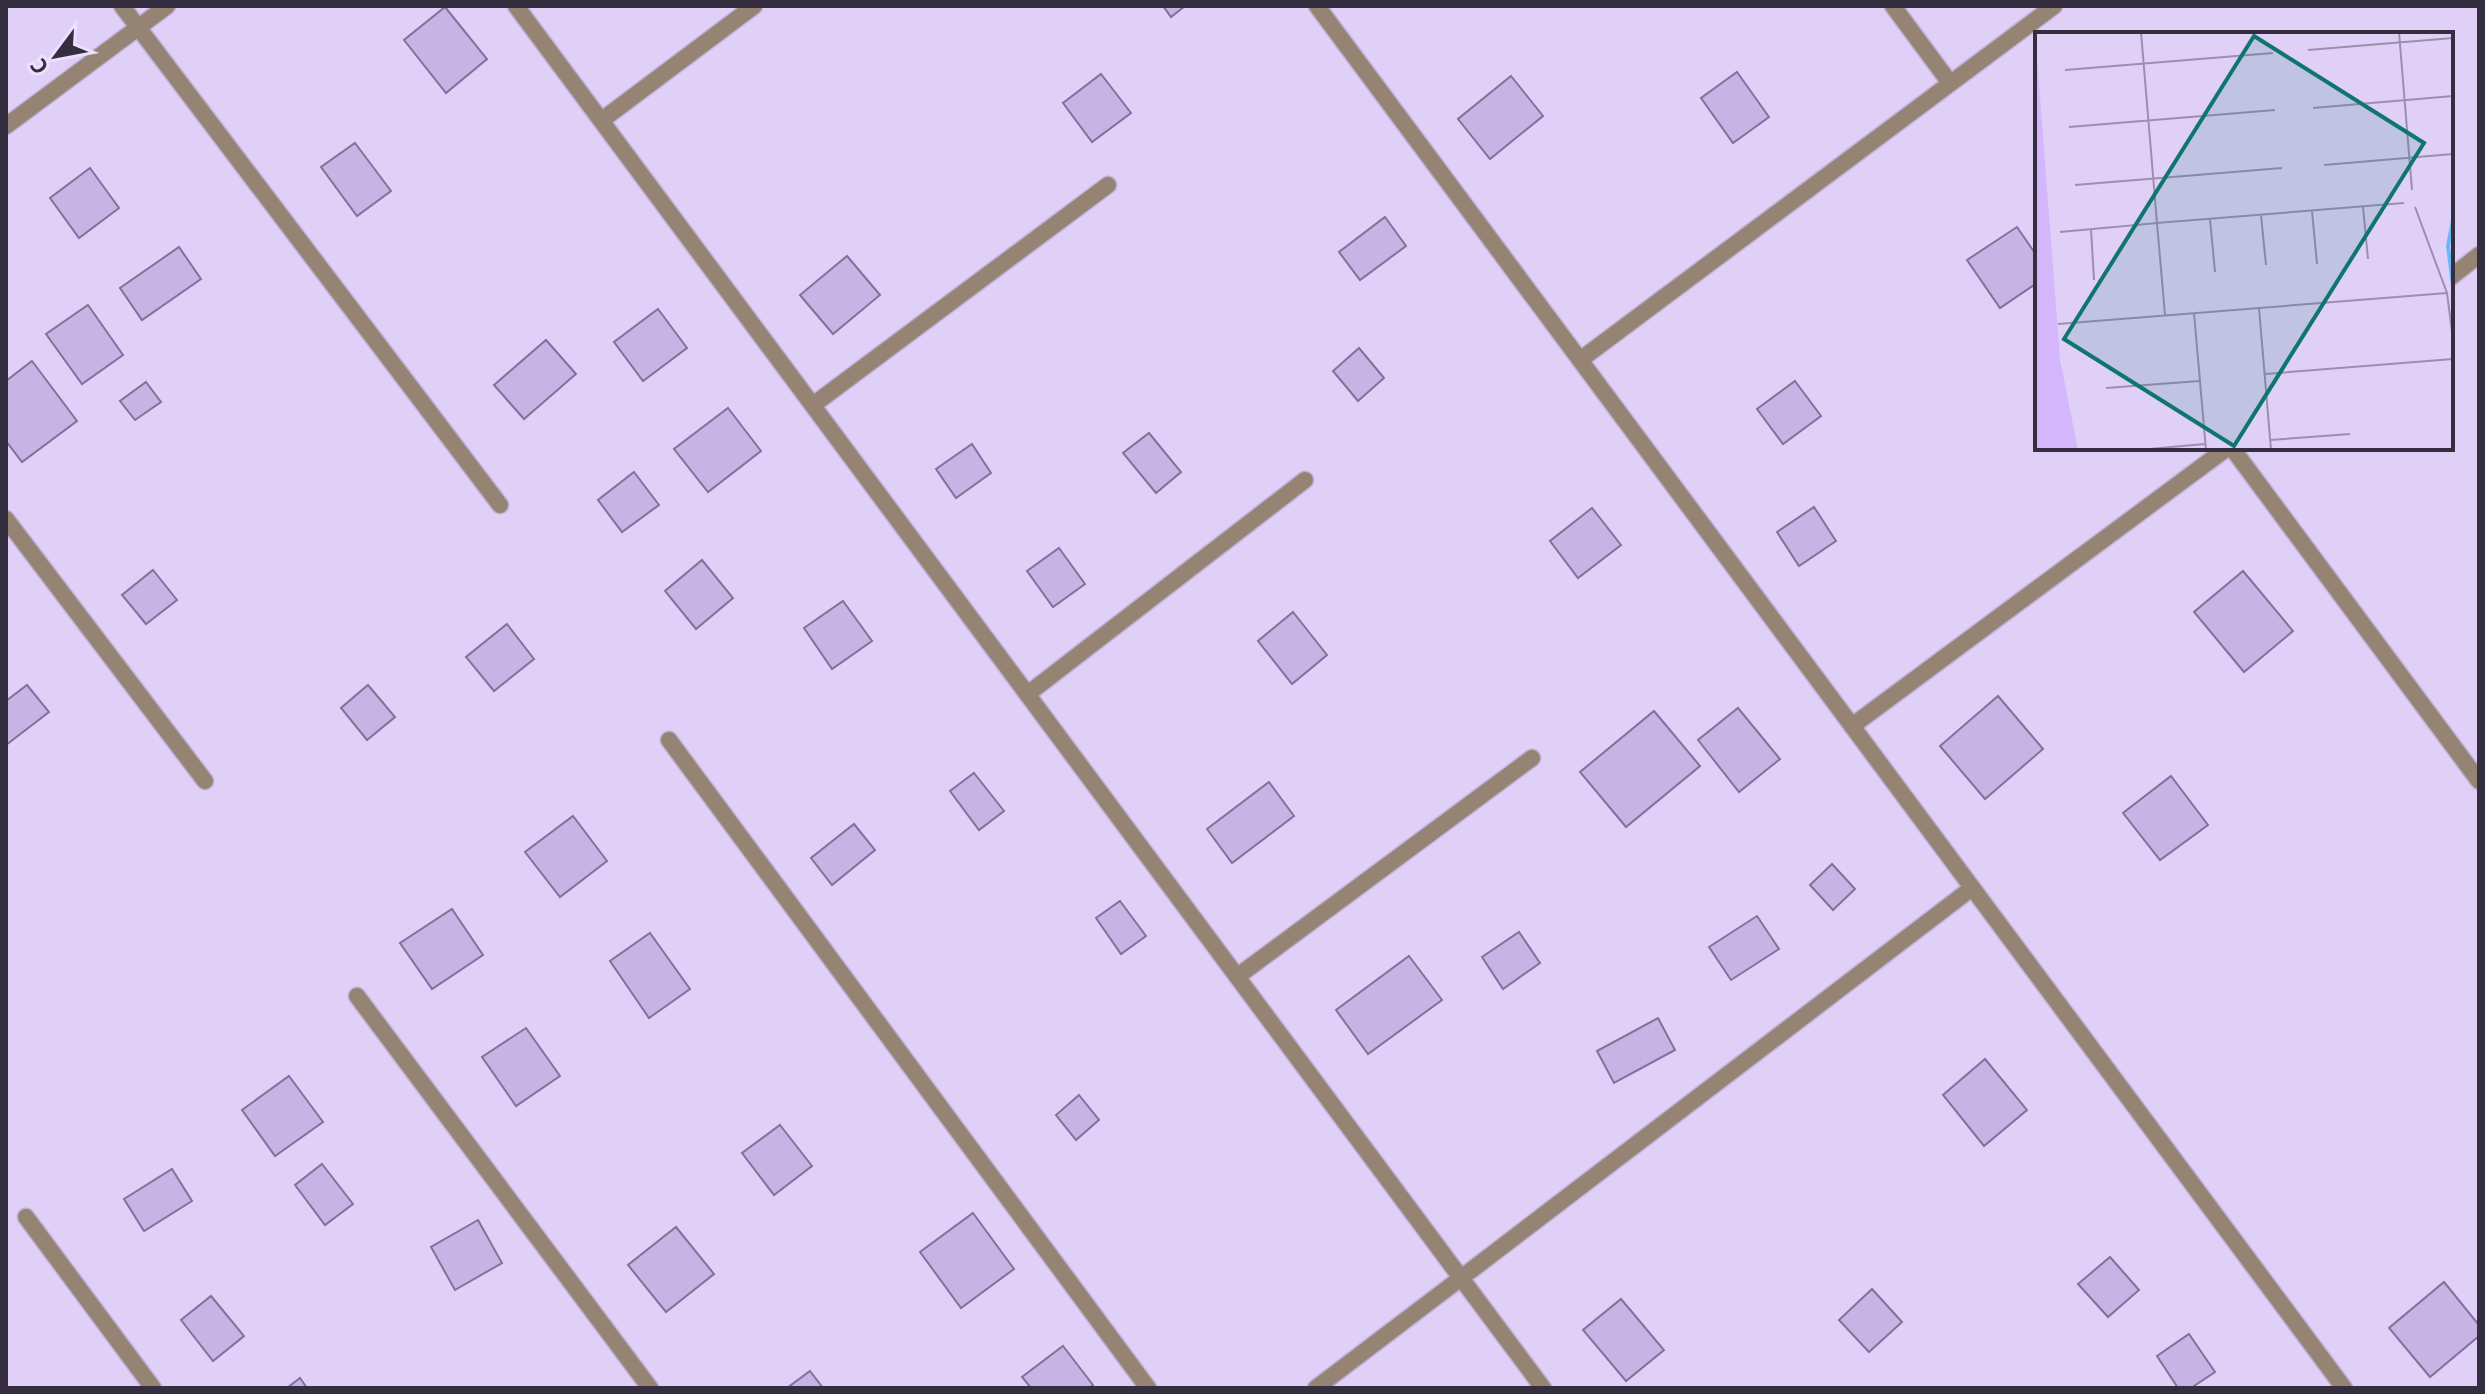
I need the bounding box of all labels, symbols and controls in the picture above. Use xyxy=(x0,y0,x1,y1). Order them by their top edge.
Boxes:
north arrow xyxy=(16,16,96,96)
inset map xyxy=(2035,32,2453,450)
text: С xyxy=(24,54,54,79)

